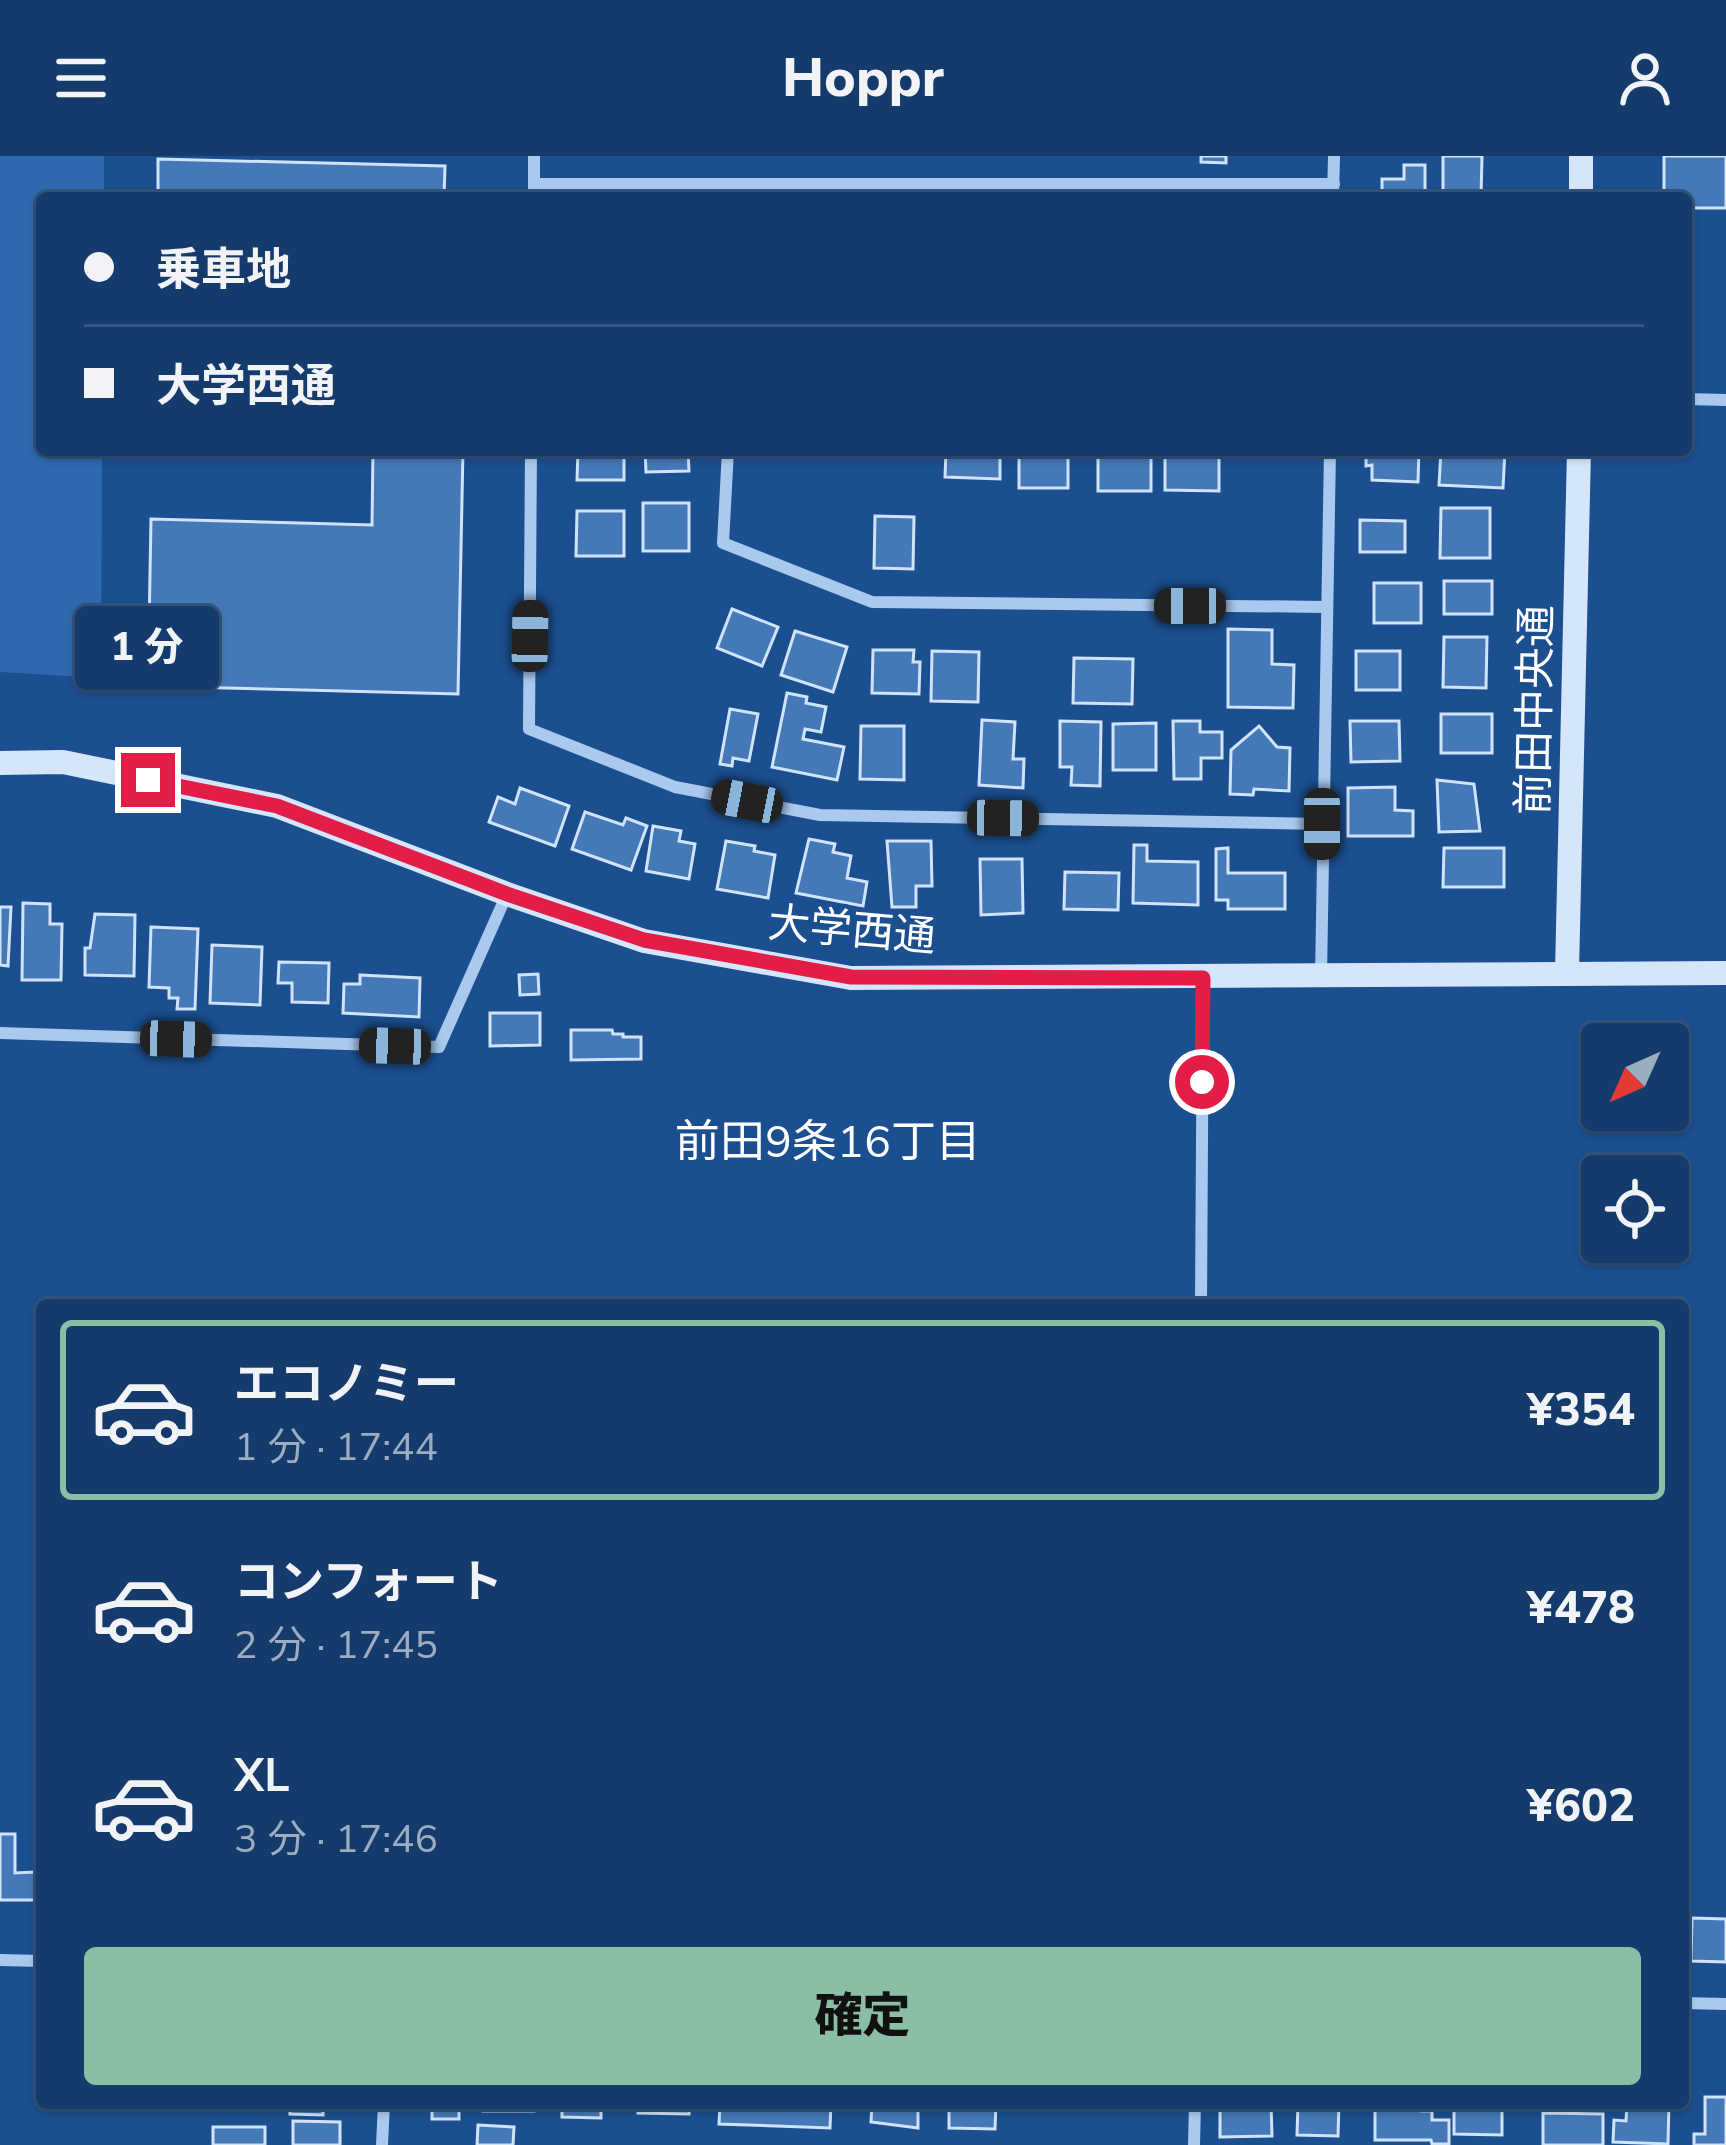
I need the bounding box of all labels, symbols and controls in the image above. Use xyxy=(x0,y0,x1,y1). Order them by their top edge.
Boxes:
text: Hoppr xyxy=(782,41,944,115)
icon: menu xyxy=(48,45,114,111)
icon: person xyxy=(1612,45,1678,111)
text: 乗車地 xyxy=(156,240,291,301)
text: 大学西通 xyxy=(156,356,336,417)
car xyxy=(1154,588,1226,624)
car xyxy=(511,600,549,672)
street label: 前田中央通 xyxy=(1505,605,1566,816)
callout: 1 分 xyxy=(76,606,220,690)
text: 1 分 xyxy=(110,621,184,674)
route end xyxy=(121,753,175,807)
car xyxy=(708,776,786,826)
car xyxy=(1304,788,1340,860)
car xyxy=(967,799,1039,837)
street label: 大学西通 xyxy=(766,895,938,966)
car xyxy=(139,1020,213,1058)
north arrow xyxy=(1581,1023,1689,1131)
map controls xyxy=(1581,1023,1689,1263)
car xyxy=(358,1027,432,1065)
route start xyxy=(1175,1055,1229,1109)
district label: 前田9条16丁目 xyxy=(675,1112,981,1173)
button: locate xyxy=(1581,1155,1689,1263)
text: エコノミー xyxy=(234,1354,459,1415)
icon: car xyxy=(90,1356,198,1464)
text: ¥354 xyxy=(1527,1380,1635,1441)
text: 1 分 · 17:44 xyxy=(234,1421,438,1474)
text: コンフォート xyxy=(234,1552,503,1613)
icon: car xyxy=(90,1554,198,1662)
text: ¥478 xyxy=(1527,1578,1635,1639)
text: 2 分 · 17:45 xyxy=(234,1619,438,1672)
text: XL xyxy=(234,1746,290,1807)
icon: car xyxy=(90,1752,198,1860)
text: ¥602 xyxy=(1527,1776,1635,1837)
text: 3 分 · 17:46 xyxy=(234,1813,438,1866)
button: 確定 xyxy=(84,1947,1641,2085)

